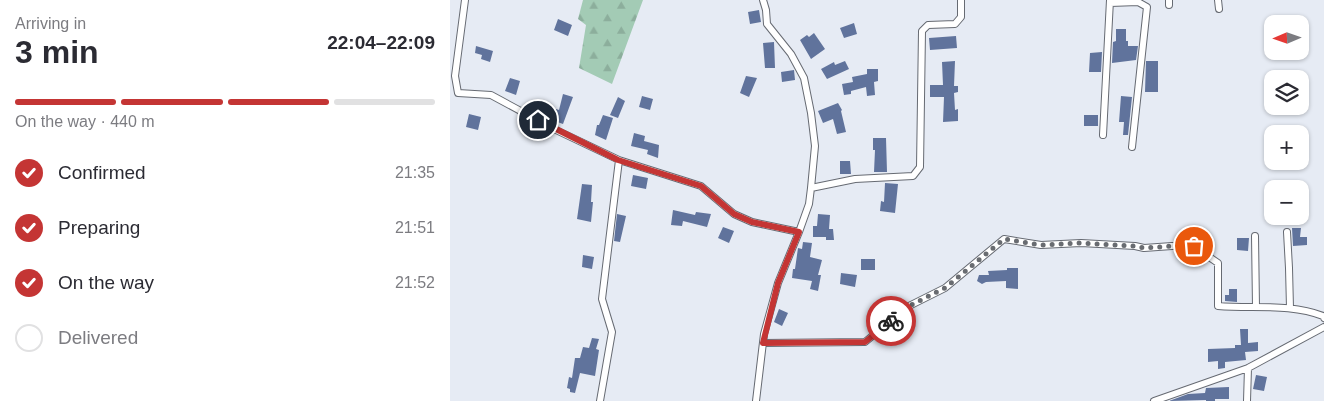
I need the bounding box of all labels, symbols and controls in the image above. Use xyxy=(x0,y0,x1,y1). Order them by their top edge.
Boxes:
text: Arriving in xyxy=(15,15,86,32)
north arrow xyxy=(1264,15,1309,60)
map controls xyxy=(1264,15,1309,225)
text: 22:04–22:09 xyxy=(327,32,435,53)
text: 3 min xyxy=(15,34,99,70)
button: layers xyxy=(1264,70,1309,115)
pin xyxy=(517,99,559,141)
icon: home xyxy=(524,106,552,134)
text: On the way · 440 m xyxy=(15,113,155,130)
button: + xyxy=(1264,125,1309,170)
icon: check xyxy=(15,159,43,187)
text: Confirmed xyxy=(58,162,146,183)
text: 21:35 xyxy=(395,164,435,181)
button: − xyxy=(1264,180,1309,225)
icon: check xyxy=(15,214,43,242)
text: Preparing xyxy=(58,217,140,238)
text: 21:51 xyxy=(395,219,435,236)
pin xyxy=(1173,225,1215,267)
icon: bag xyxy=(1180,232,1208,260)
icon: check xyxy=(15,269,43,297)
text: On the way xyxy=(58,272,154,293)
text: 21:52 xyxy=(395,274,435,291)
courier xyxy=(866,296,916,346)
icon: bike xyxy=(877,307,905,335)
text: Delivered xyxy=(58,327,138,348)

